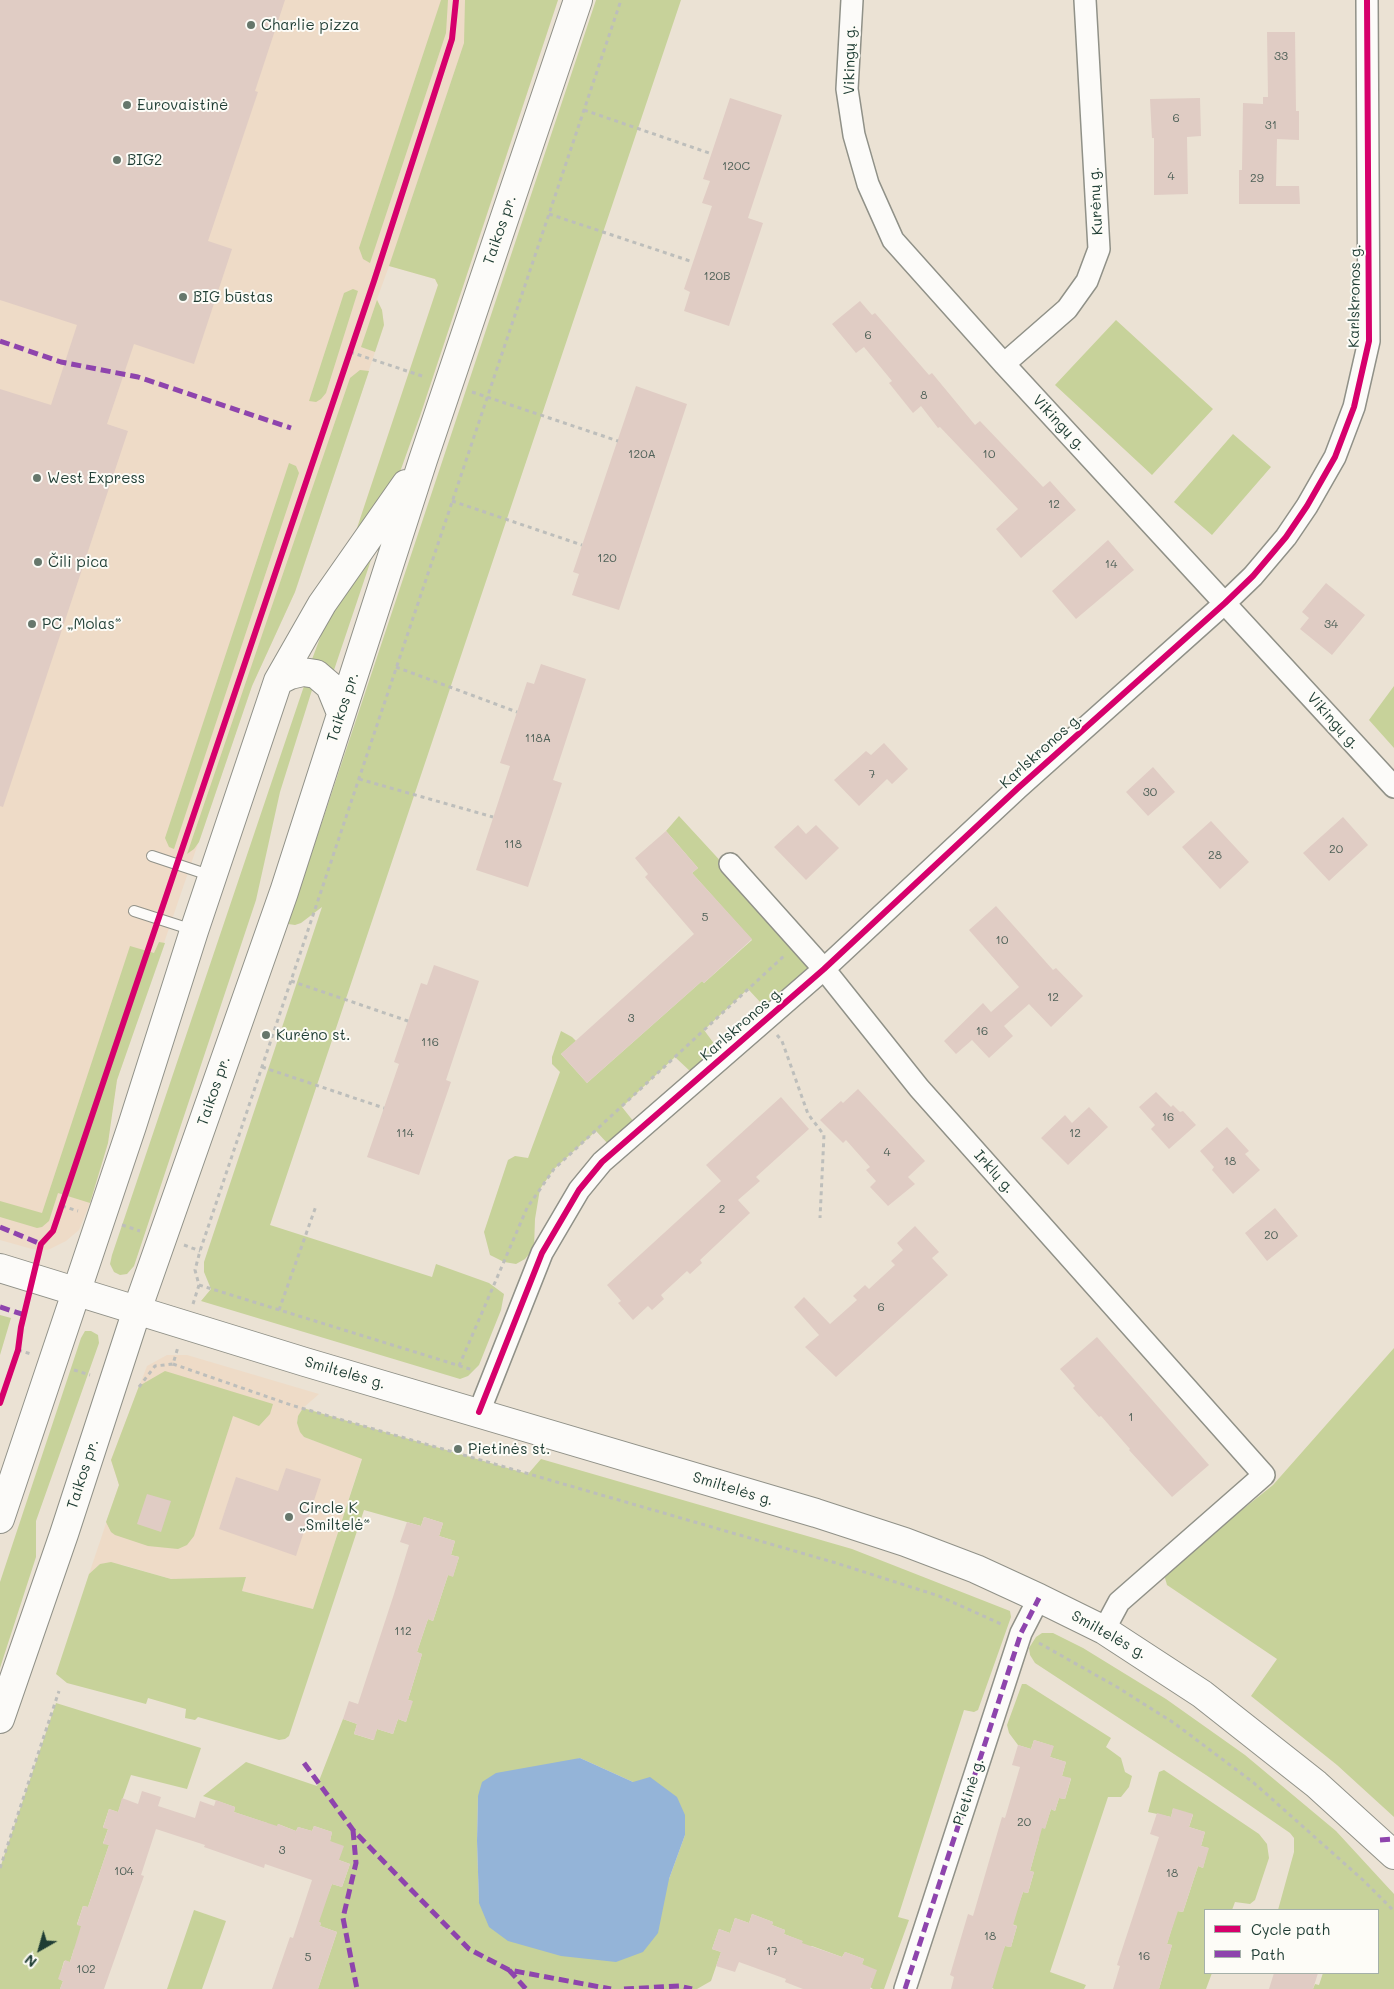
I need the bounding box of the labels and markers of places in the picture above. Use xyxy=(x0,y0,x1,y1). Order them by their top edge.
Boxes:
place label: Charlie pizza xyxy=(261,16,359,34)
marker: Charlie pizza xyxy=(245,19,257,31)
place label: Eurovaistinė xyxy=(137,96,228,114)
marker: Eurovaistinė xyxy=(121,99,133,111)
place label: BIG2 xyxy=(127,151,162,169)
marker: BIG2 xyxy=(111,154,123,166)
place label: BIG būstas xyxy=(193,288,273,306)
marker: BIG būstas xyxy=(177,291,189,303)
place label: West Express xyxy=(47,469,145,487)
marker: West Express xyxy=(31,472,43,484)
place label: Čili pica xyxy=(48,553,108,571)
marker: Čili pica xyxy=(32,556,44,568)
place label: PC „Molas“ xyxy=(42,615,122,633)
marker: PC „Molas“ xyxy=(26,618,38,630)
place label: Kurėno st. xyxy=(276,1026,350,1044)
marker: Kurėno st. xyxy=(260,1029,272,1041)
place label: Pietinės st. xyxy=(468,1440,551,1458)
marker: Pietinės st. xyxy=(452,1443,464,1455)
place label: Circle K „Smiltelė“ xyxy=(299,1499,370,1534)
marker: Circle K „Smiltelė“ xyxy=(283,1511,295,1523)

